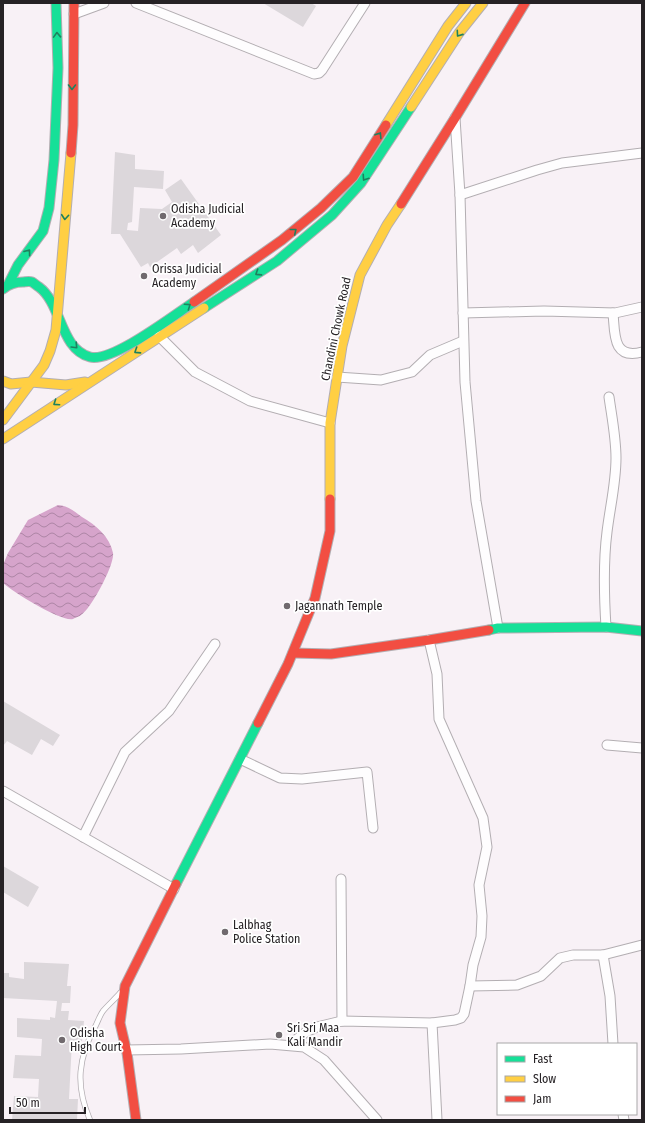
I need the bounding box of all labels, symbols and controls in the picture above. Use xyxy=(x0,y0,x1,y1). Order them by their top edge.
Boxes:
one-way arrow xyxy=(456,30,464,37)
one-way arrow xyxy=(53,32,61,38)
one-way arrow xyxy=(68,84,76,90)
one-way arrow xyxy=(375,132,382,139)
one-way arrow xyxy=(363,173,370,180)
place label: Odisha Judicial Academy xyxy=(171,202,244,230)
marker: Odisha Judicial Academy xyxy=(158,211,168,221)
one-way arrow xyxy=(61,214,70,220)
one-way arrow xyxy=(289,228,296,235)
one-way arrow xyxy=(24,250,31,257)
place label: Orissa Judicial Academy xyxy=(152,262,222,290)
one-way arrow xyxy=(255,268,262,276)
marker: Orissa Judicial Academy xyxy=(139,271,149,281)
street label: Chandini Chowk Road xyxy=(318,276,354,382)
one-way arrow xyxy=(183,304,190,311)
one-way arrow xyxy=(71,341,78,349)
one-way arrow xyxy=(134,346,141,354)
one-way arrow xyxy=(53,398,60,406)
place label: Jagannath Temple xyxy=(295,599,382,613)
marker: Jagannath Temple xyxy=(282,601,292,611)
place label: Lalbhag Police Station xyxy=(233,918,300,946)
marker: Lalbhag Police Station xyxy=(220,927,230,937)
place label: Sri Sri Maa Kali Mandir xyxy=(287,1021,343,1049)
place label: Odisha High Court xyxy=(70,1026,122,1054)
marker: Sri Sri Maa Kali Mandir xyxy=(274,1030,284,1040)
marker: Odisha High Court xyxy=(57,1035,67,1045)
legend xyxy=(497,1043,637,1115)
text: Fast xyxy=(533,1052,552,1066)
text: Slow xyxy=(533,1072,556,1086)
scale bar xyxy=(10,1089,85,1115)
text: Jam xyxy=(533,1092,551,1106)
text: 50 m xyxy=(16,1096,40,1110)

